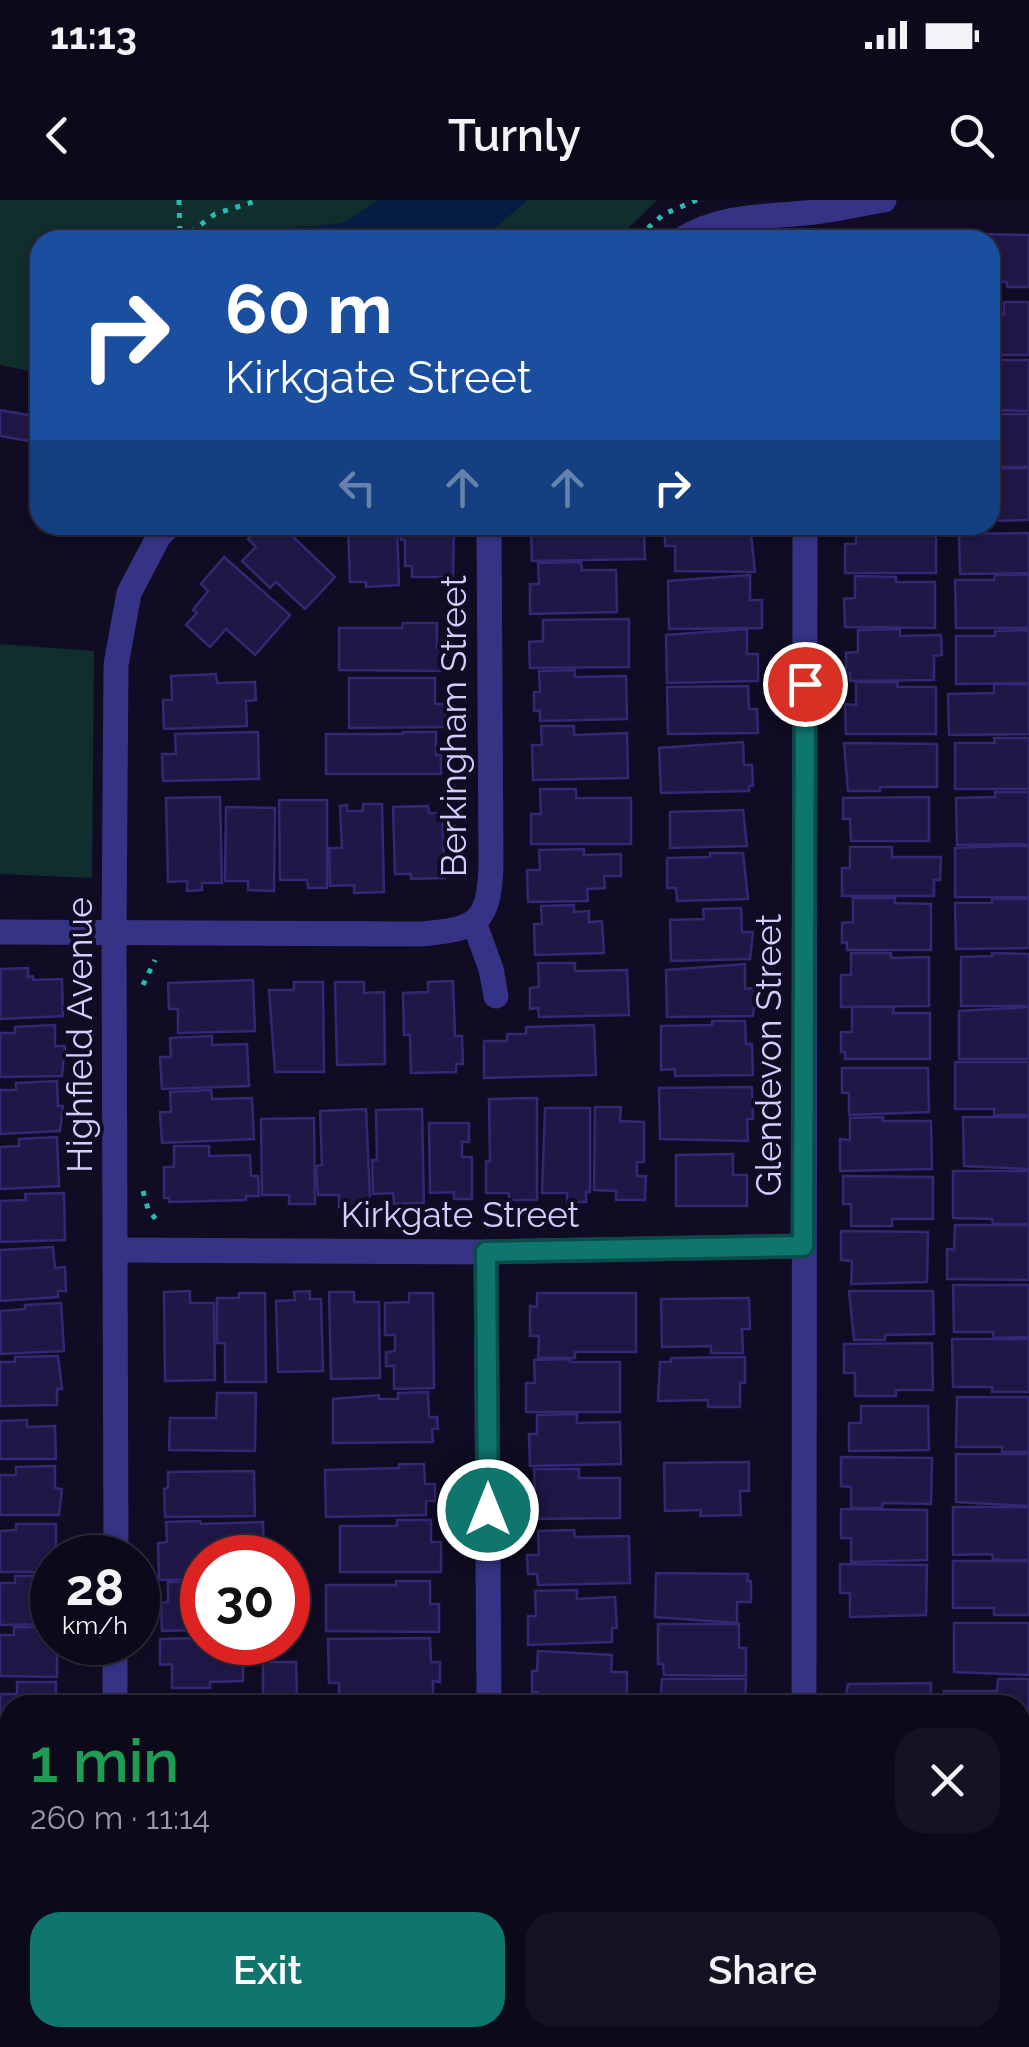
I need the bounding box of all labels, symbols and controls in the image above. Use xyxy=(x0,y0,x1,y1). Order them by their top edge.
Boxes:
text: 11:13 xyxy=(50,13,137,58)
icon: back xyxy=(30,108,85,163)
icon: search xyxy=(944,108,999,163)
text: Turnly xyxy=(448,109,581,162)
text: 60 m xyxy=(225,267,392,349)
icon: right xyxy=(60,270,190,400)
text: Kirkgate Street xyxy=(225,351,532,404)
icon: left xyxy=(330,460,385,515)
icon: ahead xyxy=(435,460,490,515)
icon: ahead xyxy=(540,460,595,515)
icon: right xyxy=(645,460,700,515)
street label: Berkingham Street xyxy=(433,575,474,877)
pin xyxy=(763,642,848,727)
icon: arrive xyxy=(778,657,833,712)
street label: Highfield Avenue xyxy=(59,897,100,1173)
street label: Glendevon Street xyxy=(748,913,789,1196)
street label: Kirkgate Street xyxy=(341,1194,580,1235)
position arrow xyxy=(436,1458,540,1562)
speed limit sign: 30 xyxy=(180,1535,310,1665)
text: 28 xyxy=(66,1558,124,1617)
text: km/h xyxy=(62,1610,128,1640)
text: 1 min xyxy=(30,1726,179,1796)
button: close xyxy=(895,1728,1000,1833)
text: 260 m · 11:14 xyxy=(30,1799,210,1836)
button: Exit xyxy=(30,1912,505,2027)
button: Share xyxy=(525,1912,1000,2027)

